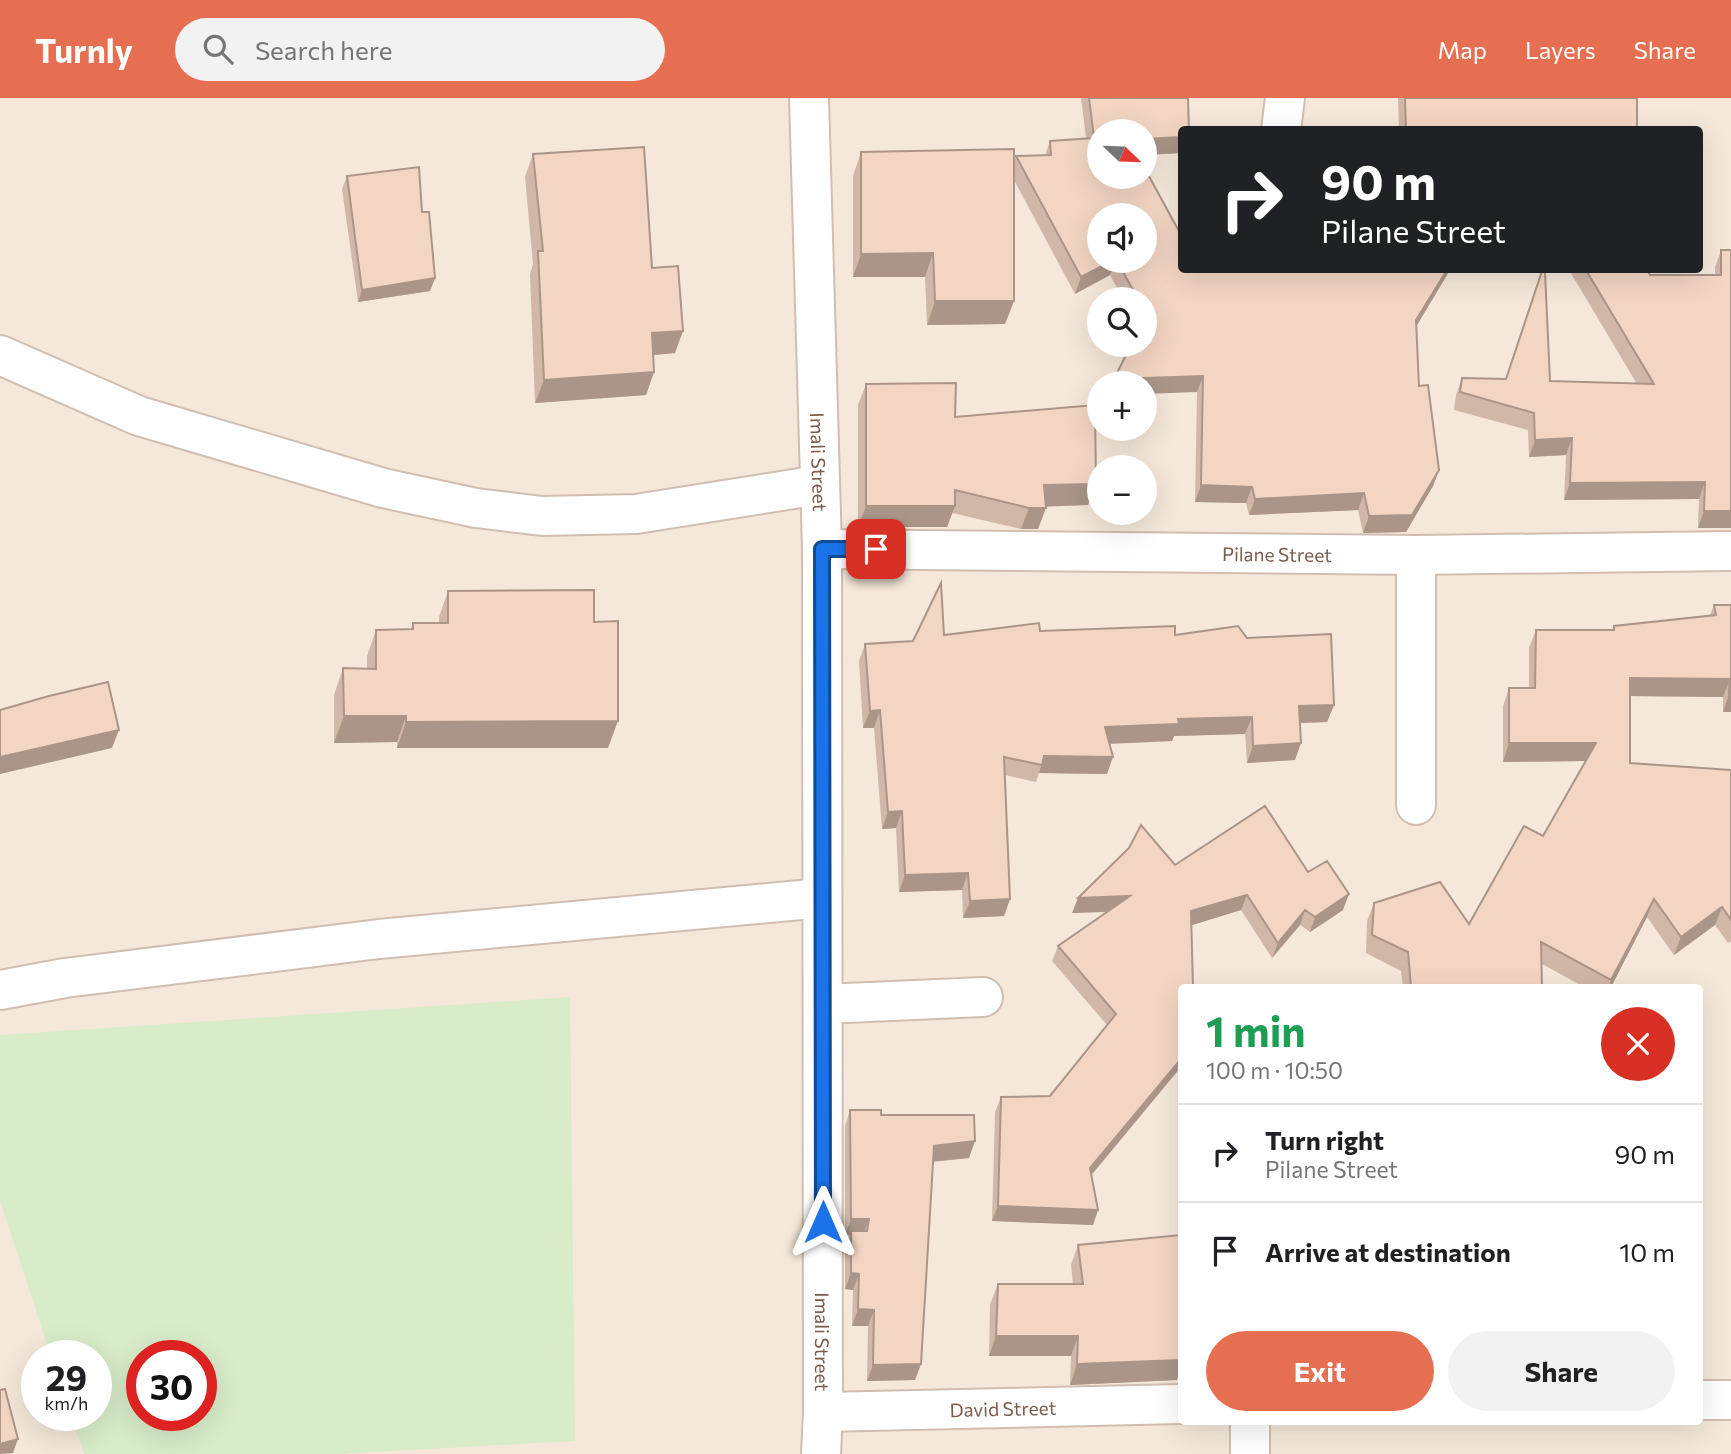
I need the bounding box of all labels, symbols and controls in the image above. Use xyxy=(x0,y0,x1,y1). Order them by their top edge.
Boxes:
search box xyxy=(175,18,665,81)
text: Turnly xyxy=(35,29,133,70)
icon: search xyxy=(199,30,237,68)
text: Search here xyxy=(255,34,392,65)
text: Map xyxy=(1438,35,1487,64)
text: Layers xyxy=(1525,35,1596,64)
text: Share xyxy=(1634,35,1696,64)
north arrow xyxy=(1087,119,1157,189)
map controls xyxy=(1087,119,1157,525)
text: 90 m xyxy=(1321,150,1436,210)
icon: right xyxy=(1206,154,1297,245)
button: sound xyxy=(1087,203,1157,273)
text: Pilane Street xyxy=(1321,210,1506,250)
button: search xyxy=(1087,287,1157,357)
button: + xyxy=(1087,371,1157,441)
street label: Imali Street xyxy=(807,412,832,512)
button: − xyxy=(1087,455,1157,525)
pin xyxy=(846,519,906,579)
icon: arrive xyxy=(857,530,895,568)
street label: Pilane Street xyxy=(1222,542,1332,566)
text: 1 min xyxy=(1206,1004,1306,1056)
button: close xyxy=(1601,1007,1675,1081)
text: 100 m · 10:50 xyxy=(1206,1056,1343,1084)
text: Turn right xyxy=(1265,1124,1384,1155)
icon: right xyxy=(1206,1134,1244,1172)
text: 90 m xyxy=(1615,1138,1675,1169)
text: Pilane Street xyxy=(1265,1155,1398,1183)
position arrow xyxy=(786,1185,860,1259)
icon: arrive xyxy=(1206,1232,1244,1270)
text: Arrive at destination xyxy=(1265,1236,1511,1267)
text: 10 m xyxy=(1619,1236,1675,1267)
street label: Imali Street xyxy=(811,1292,834,1391)
button: Exit xyxy=(1206,1331,1434,1411)
button: Share xyxy=(1448,1331,1675,1411)
speed limit sign: 30 xyxy=(126,1340,217,1431)
text: 29 xyxy=(46,1355,87,1398)
text: km/h xyxy=(45,1392,88,1414)
street label: David Street xyxy=(949,1395,1057,1421)

